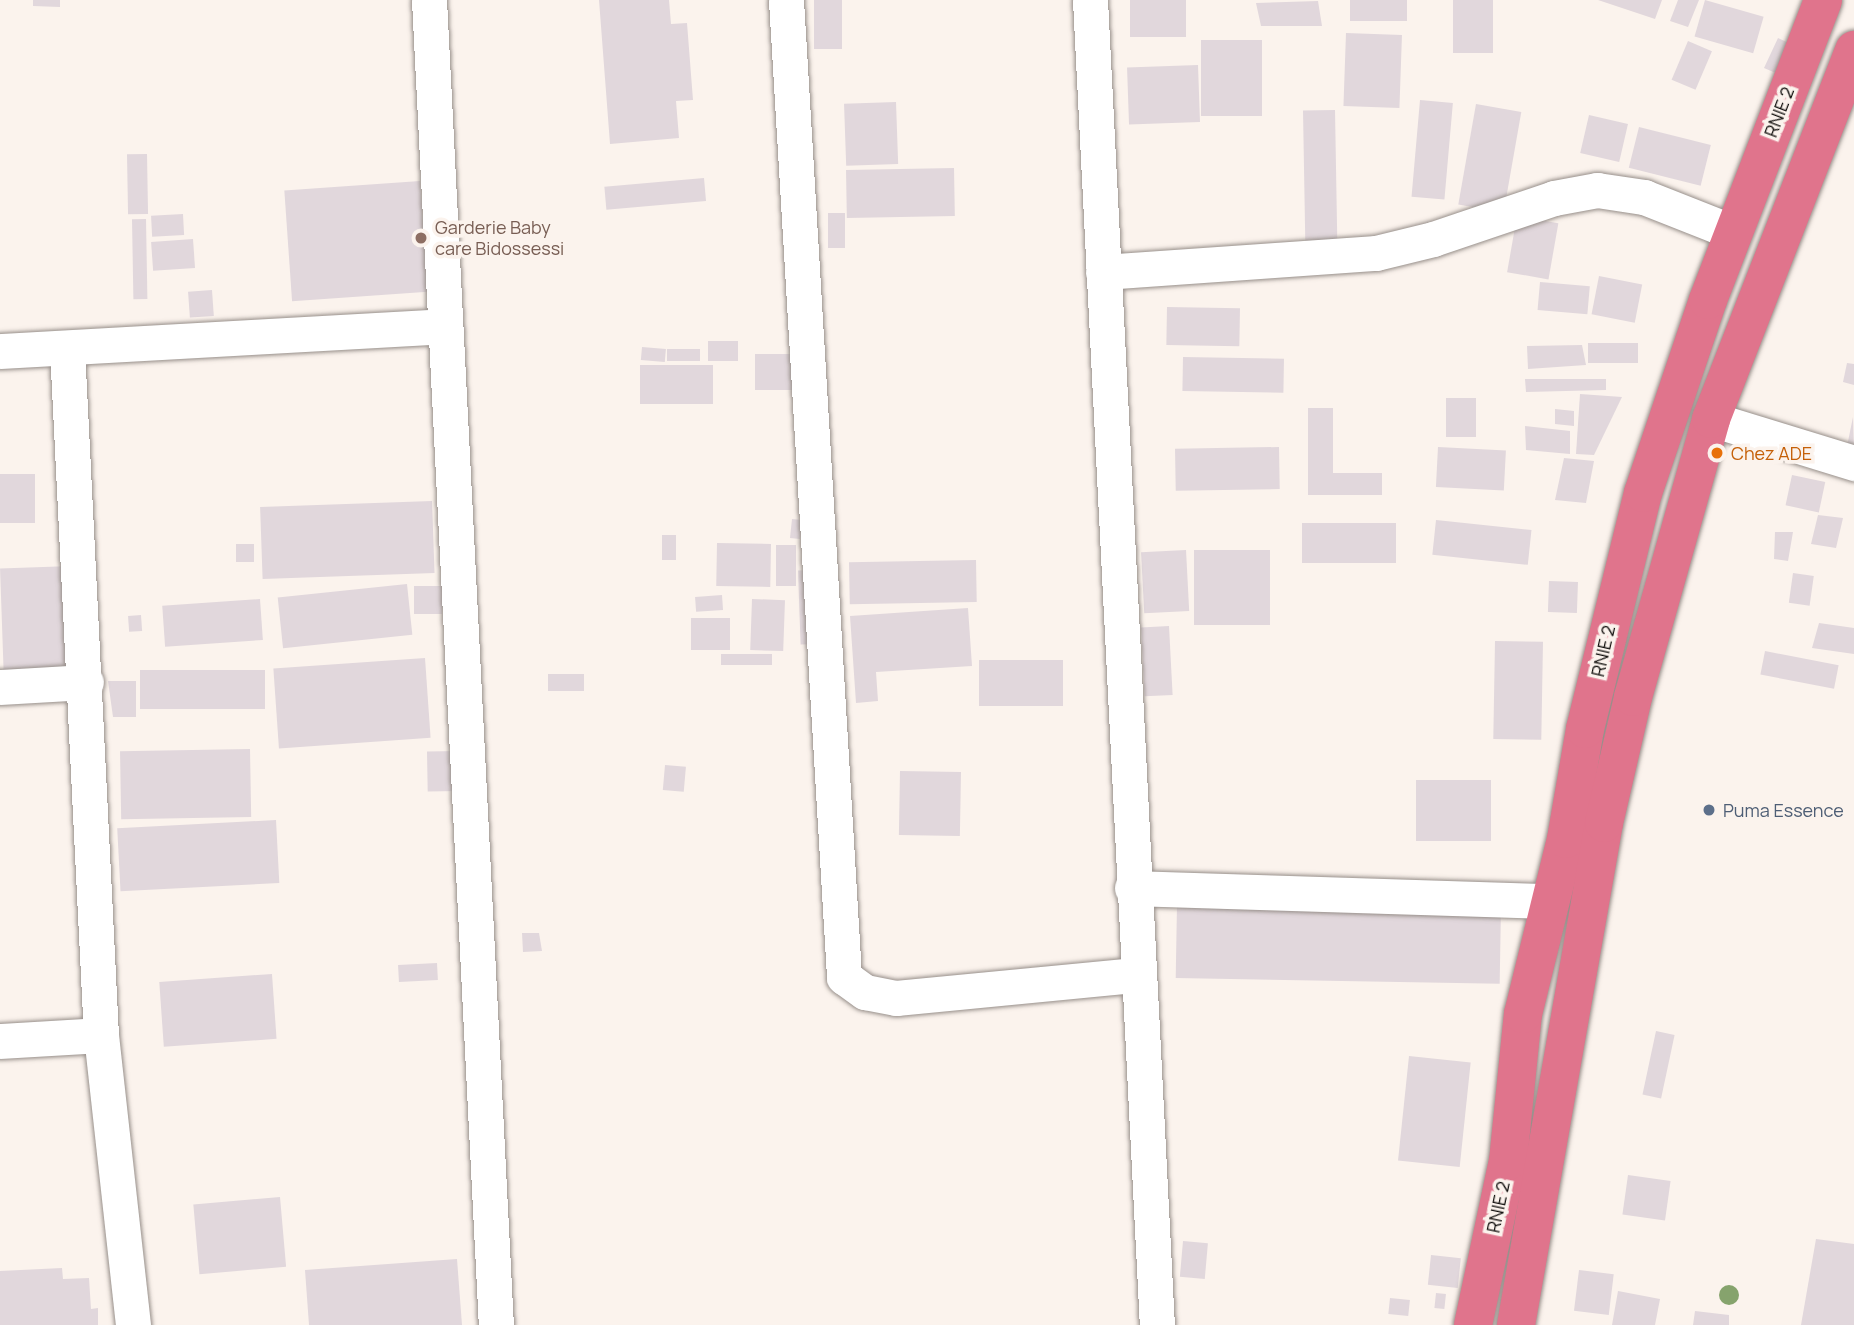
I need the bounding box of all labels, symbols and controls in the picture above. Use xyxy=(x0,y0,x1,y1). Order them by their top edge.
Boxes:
street label: RNIE 2 xyxy=(1760,84,1798,140)
place label: Garderie Baby care Bidossessi xyxy=(435,217,564,260)
marker: Garderie Baby care Bidossessi xyxy=(413,230,429,246)
place label: Chez ADE xyxy=(1731,442,1812,464)
marker: Chez ADE xyxy=(1709,445,1725,461)
street label: RNIE 2 xyxy=(1587,623,1619,679)
place label: Puma Essence xyxy=(1723,799,1844,821)
marker: Puma Essence xyxy=(1701,802,1717,818)
street label: RNIE 2 xyxy=(1482,1179,1514,1235)

